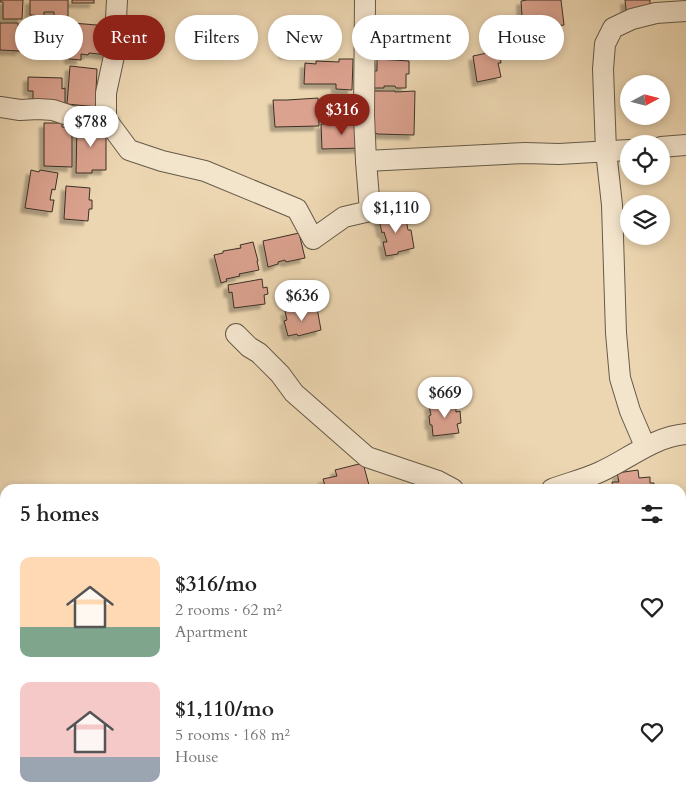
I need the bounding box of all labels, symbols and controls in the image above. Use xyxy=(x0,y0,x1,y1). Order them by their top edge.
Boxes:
chip: Buy xyxy=(15,15,83,60)
chip: Rent xyxy=(93,15,165,60)
chip: Filters xyxy=(175,15,258,60)
chip: New xyxy=(268,15,342,60)
chip: Apartment xyxy=(352,15,469,60)
chip: House xyxy=(479,15,564,60)
north arrow xyxy=(620,75,670,125)
map controls xyxy=(620,75,670,245)
pin: $316 xyxy=(312,94,372,136)
text: $316 xyxy=(326,99,358,121)
pin: $788 xyxy=(61,106,121,148)
text: $788 xyxy=(75,111,107,133)
button: locate xyxy=(620,135,670,185)
pin: $1,110 xyxy=(355,192,437,234)
button: layers xyxy=(620,195,670,245)
text: $1,110 xyxy=(373,197,419,219)
pin: $636 xyxy=(272,280,332,322)
text: $636 xyxy=(286,285,318,307)
pin: $669 xyxy=(415,376,475,419)
text: $669 xyxy=(429,382,461,404)
text: 5 homes xyxy=(20,500,99,529)
icon: filters xyxy=(638,500,666,528)
text: $316/mo xyxy=(175,570,257,599)
icon: home xyxy=(60,577,120,637)
icon: heart xyxy=(638,593,666,621)
text: 2 rooms · 62 m² xyxy=(175,599,282,621)
text: Apartment xyxy=(175,621,248,643)
text: $1,110/mo xyxy=(175,695,274,724)
icon: home xyxy=(60,702,120,762)
icon: heart xyxy=(638,718,666,746)
text: 5 rooms · 168 m² xyxy=(175,724,290,746)
text: House xyxy=(175,746,218,768)

